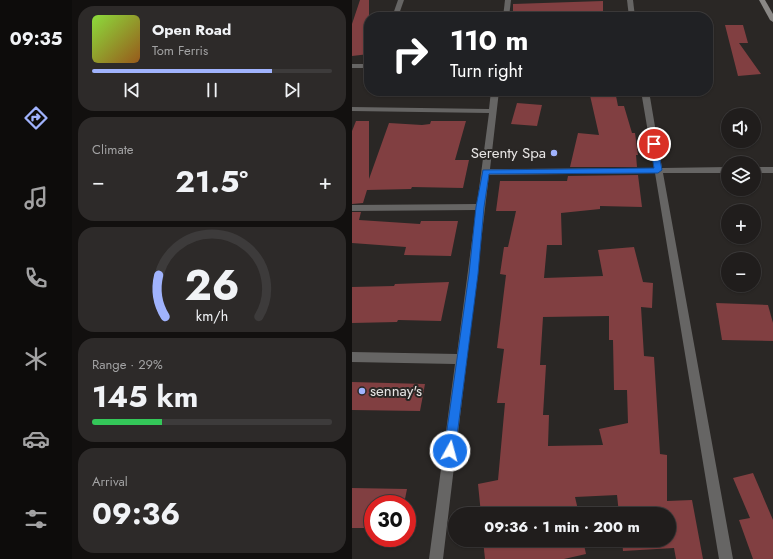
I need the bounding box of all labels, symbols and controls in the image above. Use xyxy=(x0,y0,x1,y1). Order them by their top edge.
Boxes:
text: Open Road xyxy=(152,19,231,41)
text: 110 m xyxy=(450,20,528,61)
text: 09:35 xyxy=(10,26,62,52)
icon: right xyxy=(384,28,436,80)
text: Tom Ferris xyxy=(152,41,208,60)
text: Turn right xyxy=(450,58,522,84)
icon: previous xyxy=(121,79,143,101)
icon: pause xyxy=(201,79,223,101)
icon: next xyxy=(281,79,303,101)
icon: directions xyxy=(22,104,50,132)
map controls xyxy=(721,108,761,292)
button: sound xyxy=(721,108,761,148)
pin xyxy=(637,127,671,161)
icon: arrive xyxy=(643,133,665,155)
text: Climate xyxy=(92,140,133,159)
place label: Serenty Spa xyxy=(471,142,546,164)
marker: Serenty Spa xyxy=(549,148,559,158)
button: layers xyxy=(721,156,761,196)
text: 21.5° xyxy=(175,160,248,203)
text: − xyxy=(92,165,105,197)
text: + xyxy=(318,165,332,197)
icon: music xyxy=(22,184,50,212)
button: + xyxy=(721,204,761,244)
button: − xyxy=(721,252,761,292)
text: 26 xyxy=(184,255,240,316)
icon: phone xyxy=(22,264,50,292)
text: km/h xyxy=(196,306,228,326)
icon: climate xyxy=(22,345,50,373)
text: Range · 29% xyxy=(92,355,163,374)
text: 145 km xyxy=(92,375,198,418)
place label: sennay's xyxy=(370,380,422,402)
marker: sennay's xyxy=(357,386,367,396)
icon: car xyxy=(22,425,50,453)
position arrow xyxy=(429,430,471,472)
text: Arrival xyxy=(92,472,128,491)
text: 09:36 xyxy=(92,492,180,535)
speed limit sign: 30 xyxy=(364,495,416,547)
icon: filters xyxy=(22,505,50,533)
text: 09:36 · 1 min · 200 m xyxy=(484,516,640,538)

